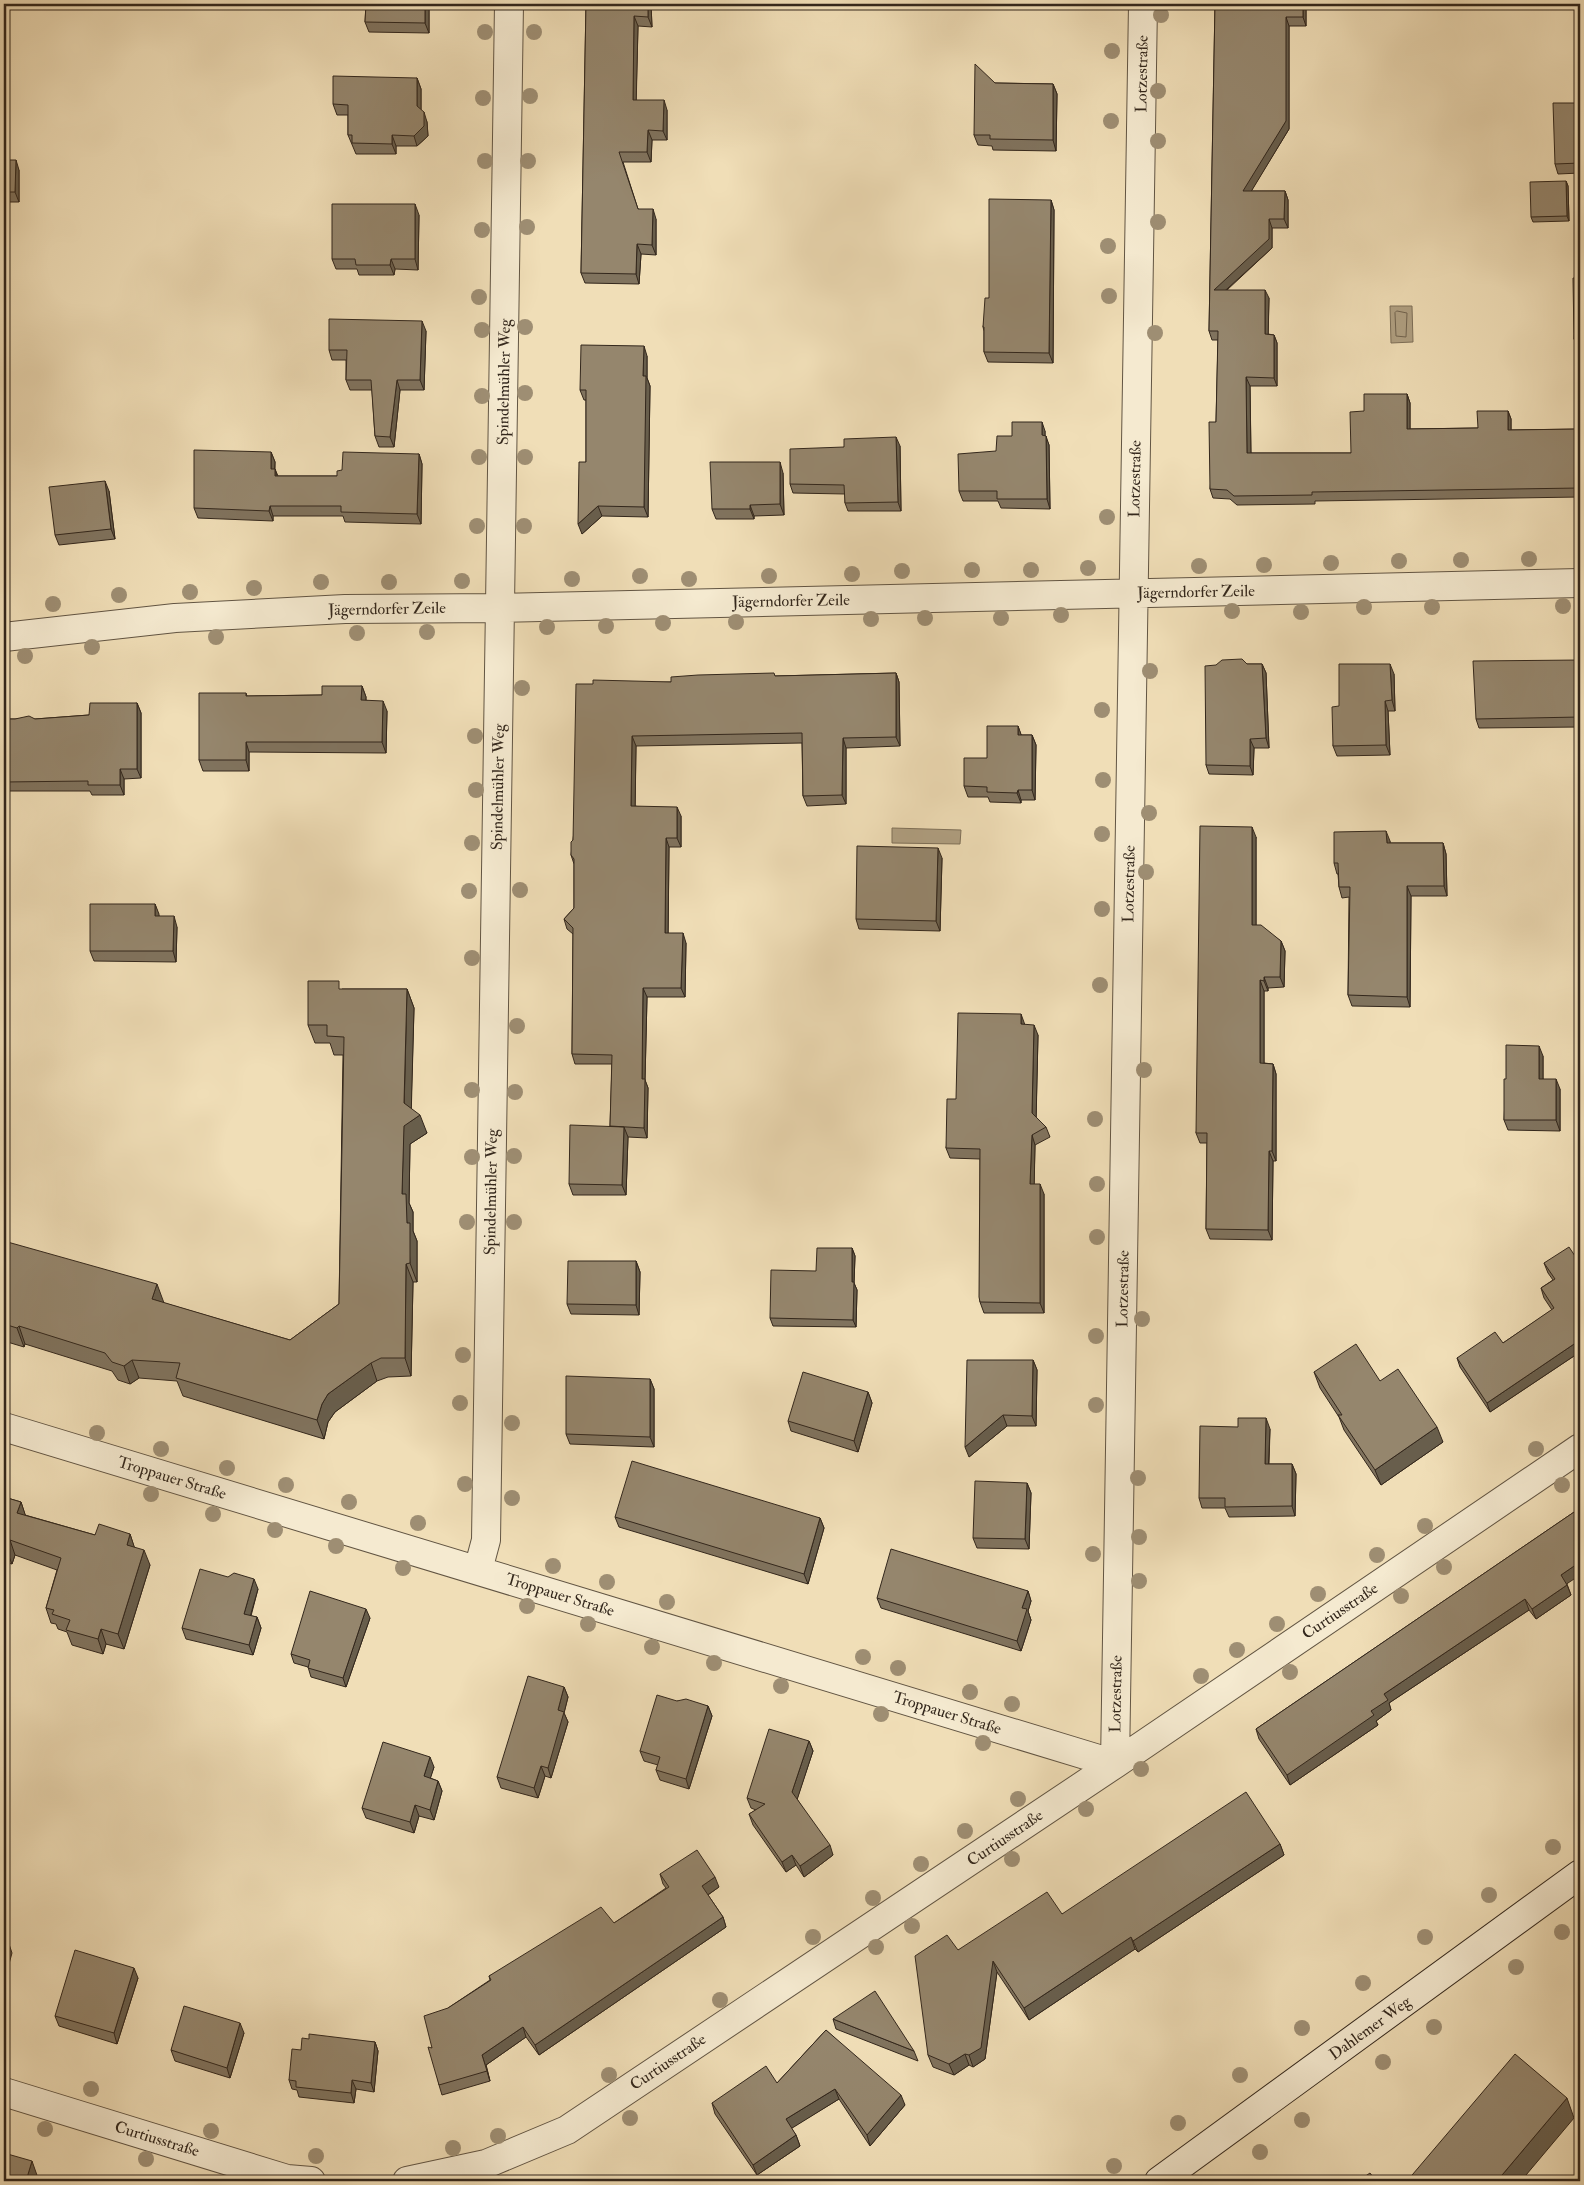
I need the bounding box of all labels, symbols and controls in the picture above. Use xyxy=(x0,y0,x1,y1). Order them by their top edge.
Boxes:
street label: Lotzestraße xyxy=(1131,35,1153,113)
street label: Spindelmühler Weg xyxy=(493,317,516,445)
street label: Lotzestraße xyxy=(1124,440,1146,518)
street label: Jägerndorfer Zeile xyxy=(1136,581,1255,604)
street label: Jägerndorfer Zeile xyxy=(731,590,850,613)
street label: Jägerndorfer Zeile xyxy=(327,598,446,621)
street label: Spindelmühler Weg xyxy=(487,722,510,850)
street label: Lotzestraße xyxy=(1118,845,1140,923)
street label: Spindelmühler Weg xyxy=(480,1127,503,1255)
street label: Lotzestraße xyxy=(1112,1250,1134,1328)
street label: Troppauer Straße xyxy=(115,1452,229,1505)
street label: Troppauer Straße xyxy=(503,1569,617,1622)
street label: Curtiusstraße xyxy=(1298,1578,1382,1644)
street label: Lotzestraße xyxy=(1105,1655,1127,1733)
street label: Troppauer Straße xyxy=(890,1687,1004,1740)
street label: Curtiusstraße xyxy=(963,1805,1047,1871)
street label: Dahlemer Weg xyxy=(1325,1991,1416,2064)
street label: Curtiusstraße xyxy=(626,2029,710,2095)
street label: Curtiusstraße xyxy=(112,2117,202,2161)

